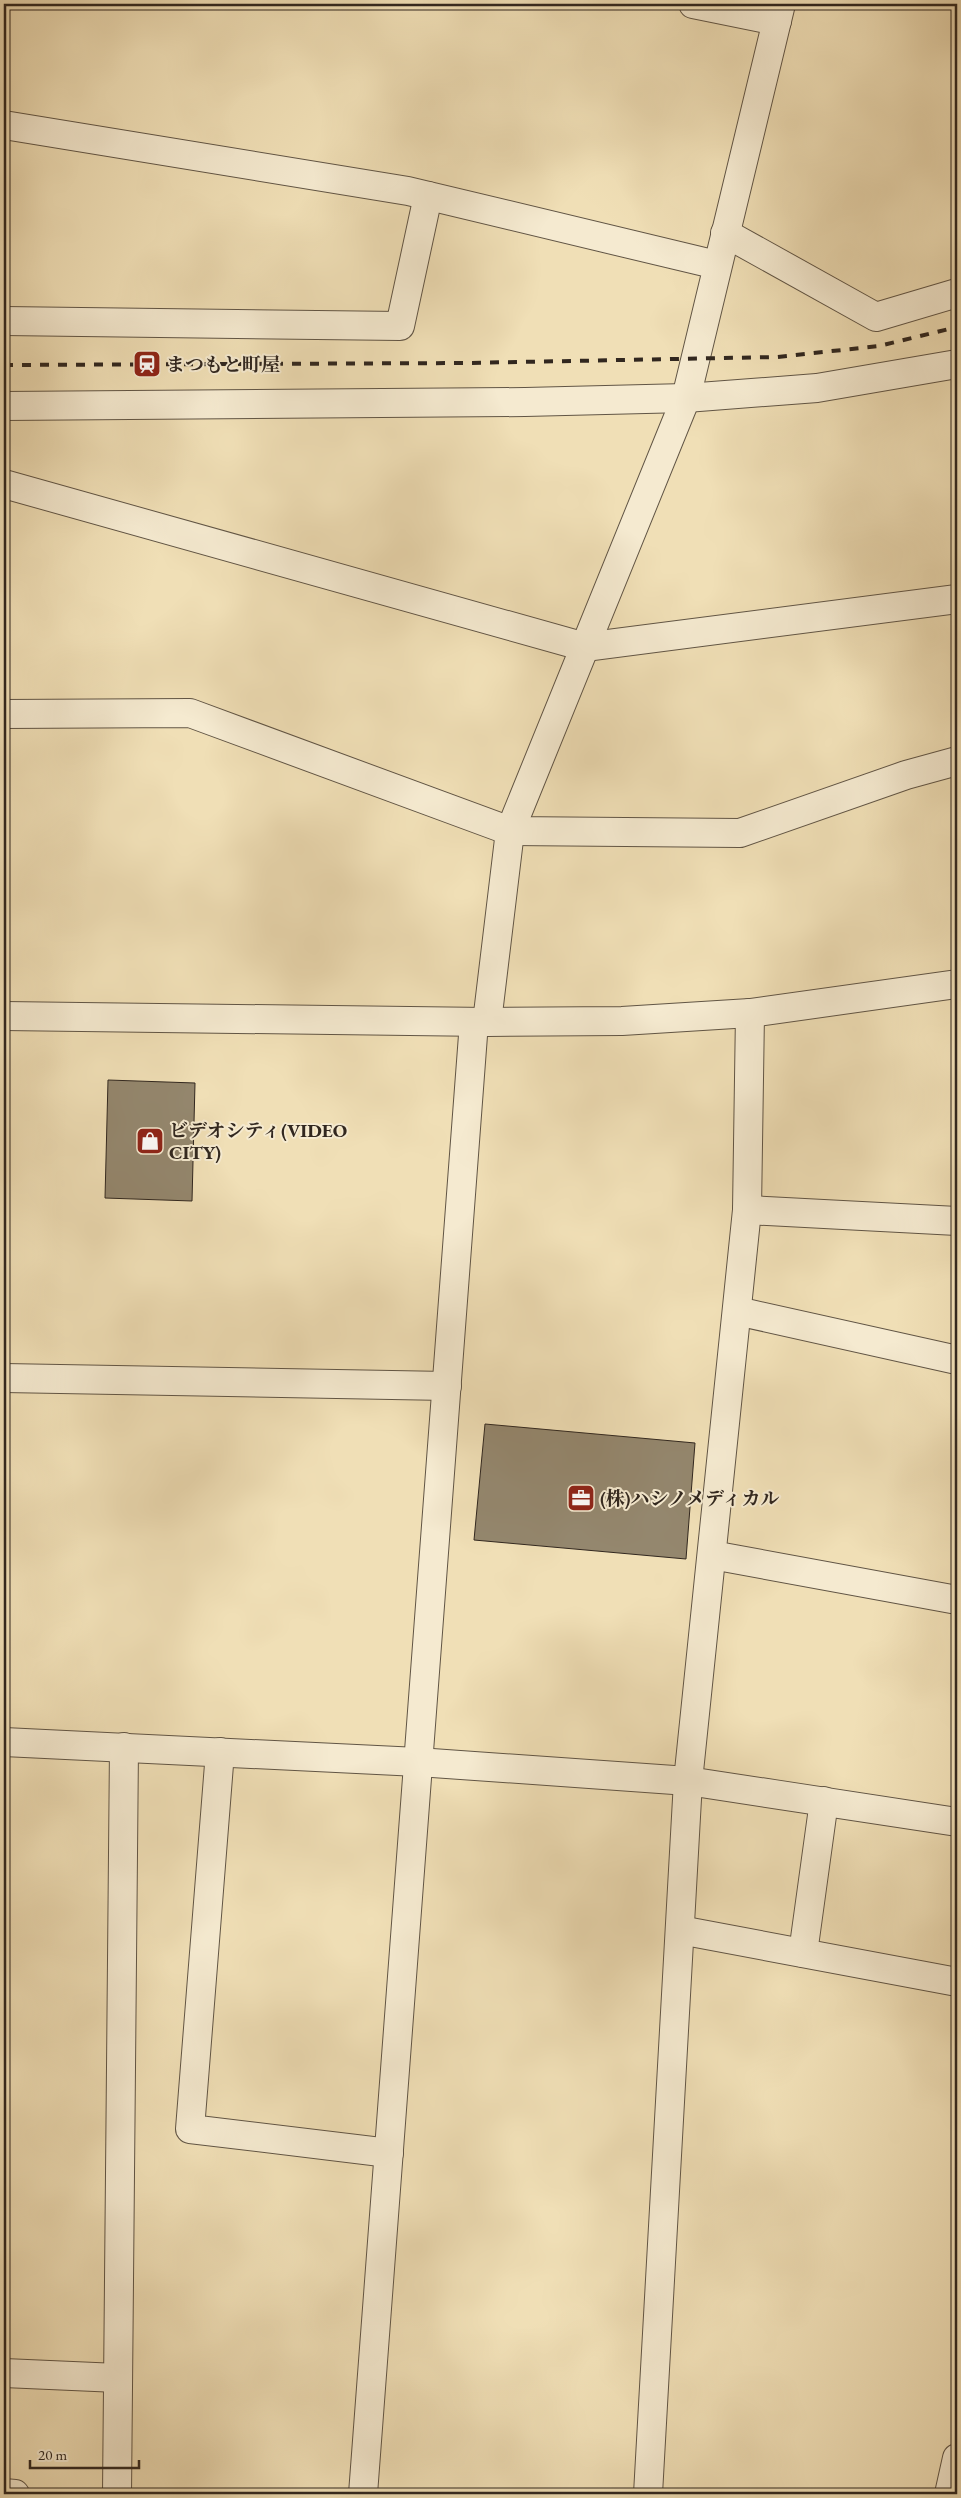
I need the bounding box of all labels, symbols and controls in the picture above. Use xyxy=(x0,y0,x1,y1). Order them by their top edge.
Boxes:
station icon: まつもと町屋 xyxy=(132,349,162,379)
place label: まつもと町屋 xyxy=(166,352,280,377)
place label: ビデオシティ(VIDEO CITY) xyxy=(169,1118,347,1165)
shop icon: ビデオシティ(VIDEO CITY) xyxy=(135,1126,165,1156)
office icon: (株)ハシノメディカル xyxy=(566,1483,596,1513)
place label: (株)ハシノメディカル xyxy=(600,1486,780,1511)
scale bar xyxy=(30,2438,139,2470)
text: 20 m xyxy=(38,2445,67,2464)

